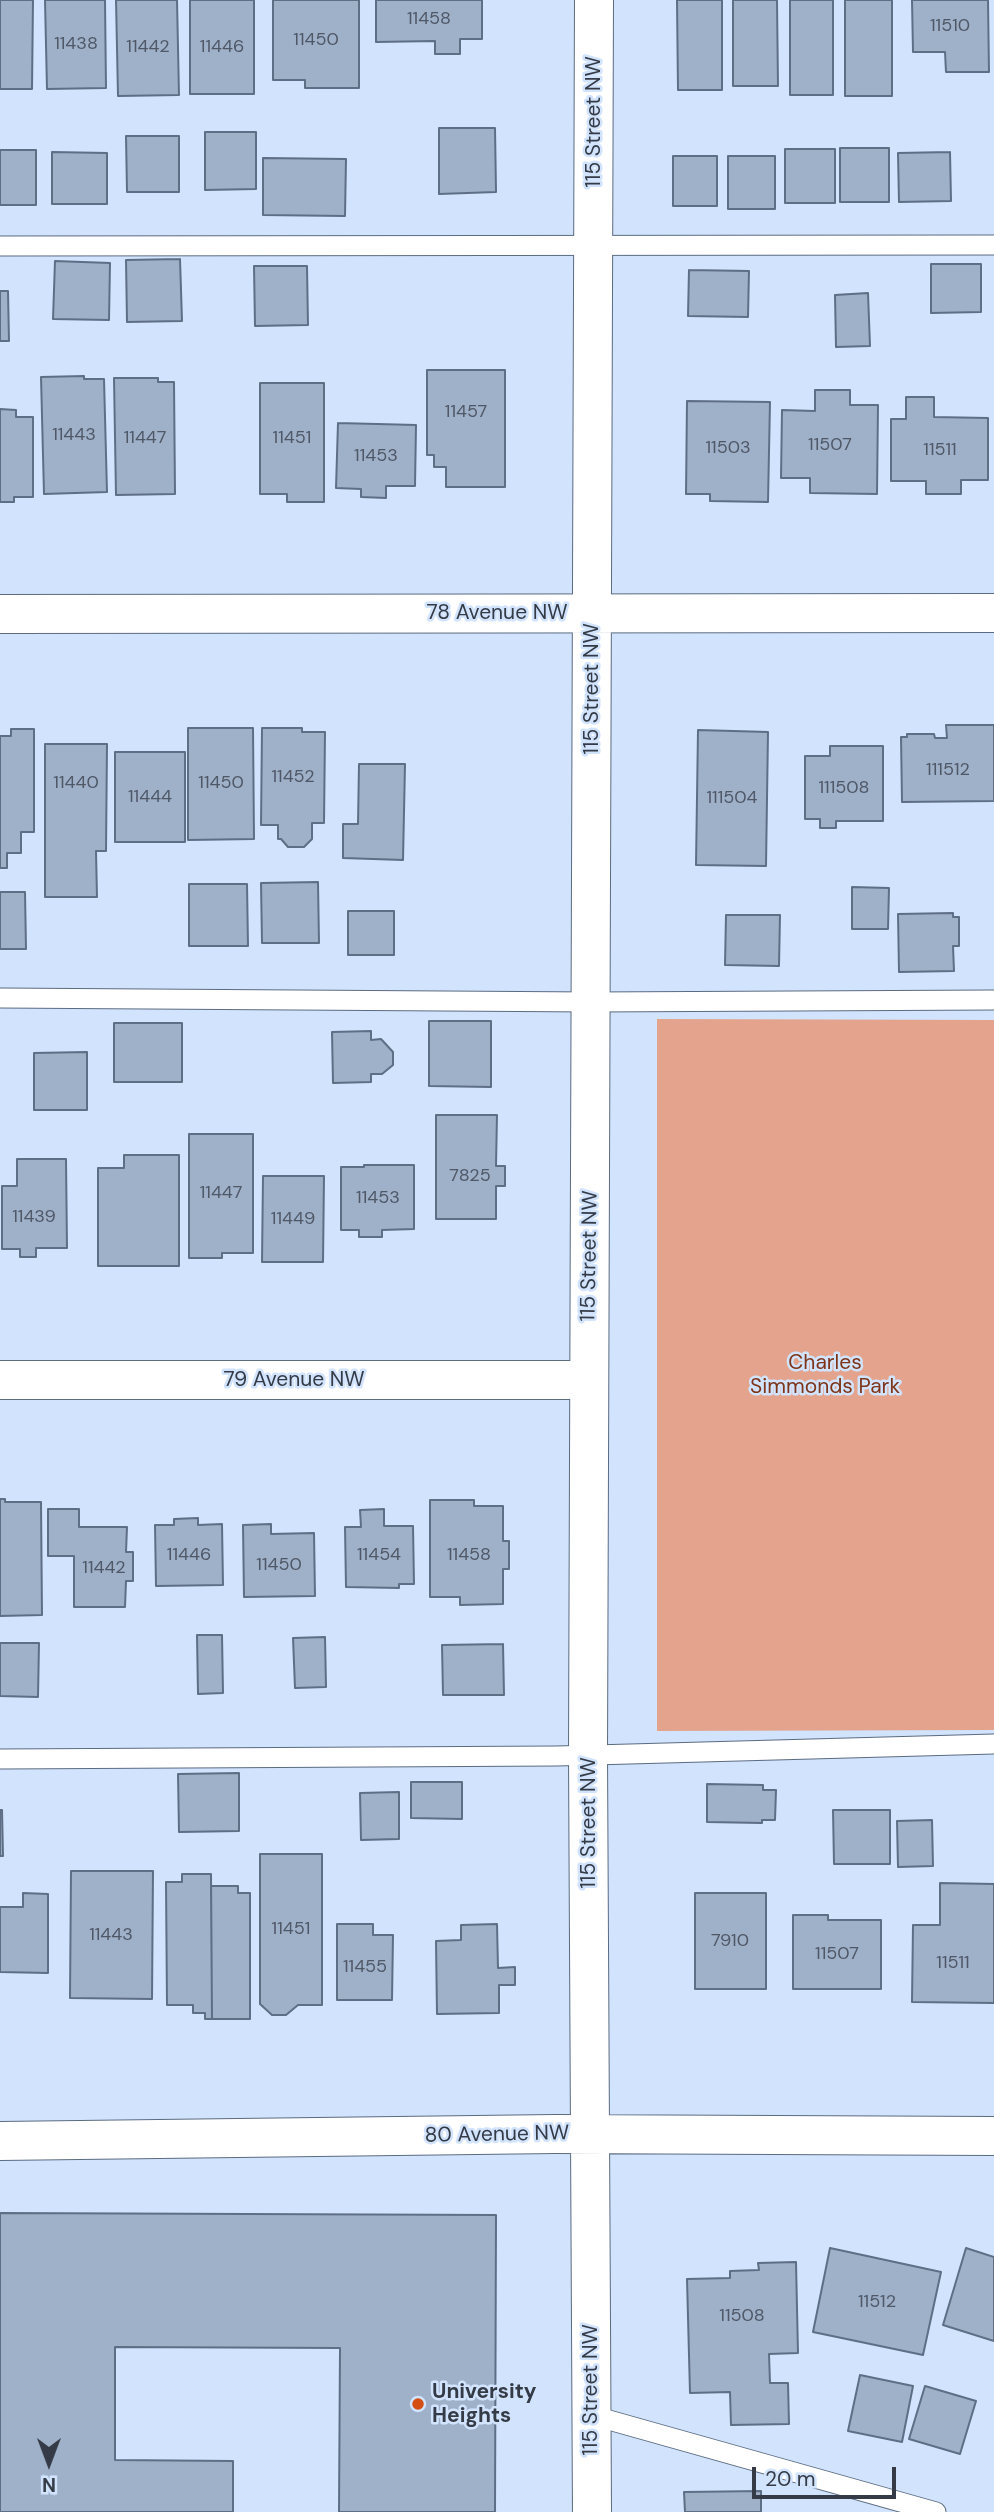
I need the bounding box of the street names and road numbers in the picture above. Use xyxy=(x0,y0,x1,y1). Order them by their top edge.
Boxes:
street label: 115 Street NW xyxy=(581,56,607,188)
street label: 78 Avenue NW xyxy=(427,600,567,626)
street label: 115 Street NW xyxy=(579,623,605,755)
street label: 115 Street NW xyxy=(576,1190,604,1322)
street label: 79 Avenue NW xyxy=(223,1367,365,1393)
street label: 115 Street NW xyxy=(576,1757,602,1889)
street label: 80 Avenue NW xyxy=(425,2121,569,2149)
street label: 115 Street NW xyxy=(578,2324,604,2456)

